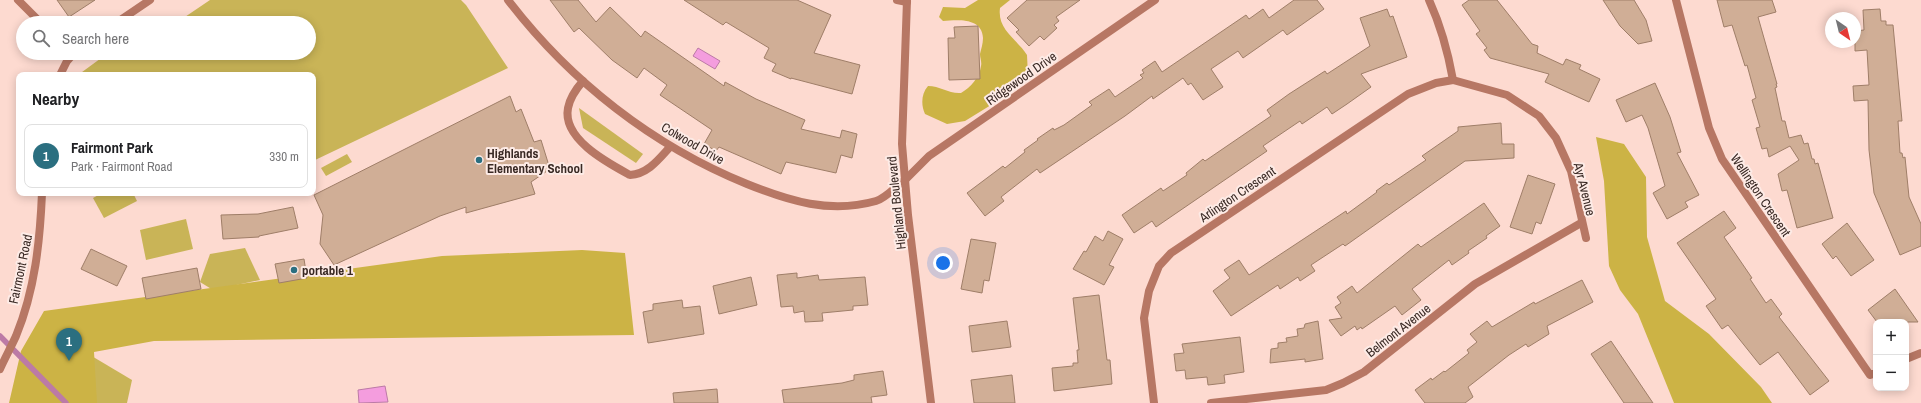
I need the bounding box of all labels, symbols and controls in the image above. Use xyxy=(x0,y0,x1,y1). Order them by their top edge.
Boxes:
north arrow xyxy=(1825,12,1861,48)
search box xyxy=(16,16,316,60)
icon: search xyxy=(30,27,52,49)
text: Search here xyxy=(62,28,129,49)
street label: Ridgewood Drive xyxy=(983,48,1060,109)
text: Nearby xyxy=(32,87,79,110)
street label: Colwood Drive xyxy=(658,119,727,168)
text: Fairmont Park xyxy=(71,137,153,158)
place label: Highlands Elementary School xyxy=(487,145,583,177)
text: 1 xyxy=(43,148,49,165)
text: 330 m xyxy=(269,148,299,165)
street label: Wellington Crescent xyxy=(1727,151,1794,240)
marker: Highlands Elementary School xyxy=(474,155,484,165)
street label: Highland Boulevard xyxy=(883,155,910,250)
text: Park · Fairmont Road xyxy=(71,158,172,175)
street label: Ayr Avenue xyxy=(1569,160,1599,218)
street label: Arlington Crescent xyxy=(1195,163,1279,227)
street label: Fairmont Road xyxy=(5,233,36,305)
your location xyxy=(933,253,953,273)
place label: portable 1 xyxy=(302,262,353,279)
marker: portable 1 xyxy=(289,265,299,275)
street label: Belmont Avenue xyxy=(1363,300,1434,361)
map controls xyxy=(1873,319,1909,391)
button: + xyxy=(1873,319,1909,355)
pin: 1 xyxy=(56,328,82,361)
button: − xyxy=(1873,355,1909,391)

